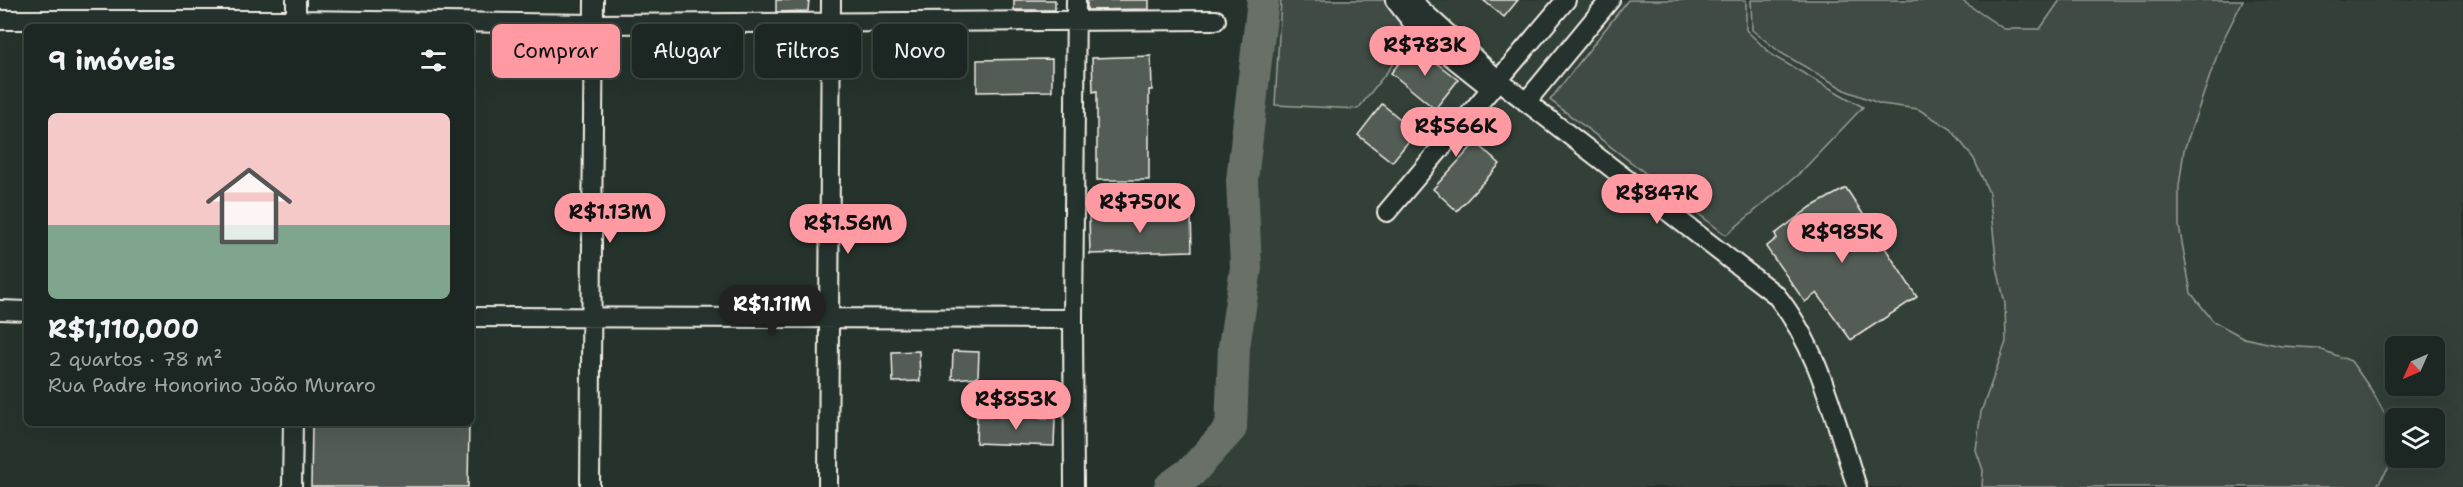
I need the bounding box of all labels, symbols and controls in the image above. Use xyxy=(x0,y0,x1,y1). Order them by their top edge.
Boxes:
chip: Comprar xyxy=(492,24,620,78)
chip: Alugar xyxy=(632,24,743,78)
chip: Filtros xyxy=(755,24,861,78)
chip: Novo xyxy=(873,24,967,78)
pin: R$783K xyxy=(1376,26,1474,77)
text: R$783K xyxy=(1383,32,1467,58)
text: 9 imóveis xyxy=(48,43,175,78)
icon: filters xyxy=(417,44,450,77)
pin: R$566K xyxy=(1407,107,1505,158)
text: R$566K xyxy=(1415,113,1497,139)
icon: home xyxy=(195,152,303,260)
pin: R$847K xyxy=(1608,174,1706,225)
text: R$847K xyxy=(1615,180,1699,206)
pin: R$750K xyxy=(1091,183,1189,234)
text: R$750K xyxy=(1099,189,1181,215)
pin: R$1.13M xyxy=(555,193,665,244)
text: R$1.13M xyxy=(568,199,652,225)
pin: R$1.56M xyxy=(793,204,903,255)
text: R$1.56M xyxy=(804,210,892,236)
pin: R$985K xyxy=(1793,213,1891,264)
text: R$985K xyxy=(1801,219,1883,245)
pin: R$1.11M xyxy=(717,285,827,336)
text: R$1.11M xyxy=(733,291,811,317)
text: R$1,110,000 xyxy=(48,311,199,346)
north arrow xyxy=(2385,336,2445,396)
map controls xyxy=(2385,336,2445,468)
text: 2 quartos · 78 m² xyxy=(48,346,222,372)
text: Rua Padre Honorino João Muraro xyxy=(48,372,376,398)
pin: R$853K xyxy=(967,380,1065,431)
text: R$853K xyxy=(975,386,1057,412)
button: layers xyxy=(2385,408,2445,468)

